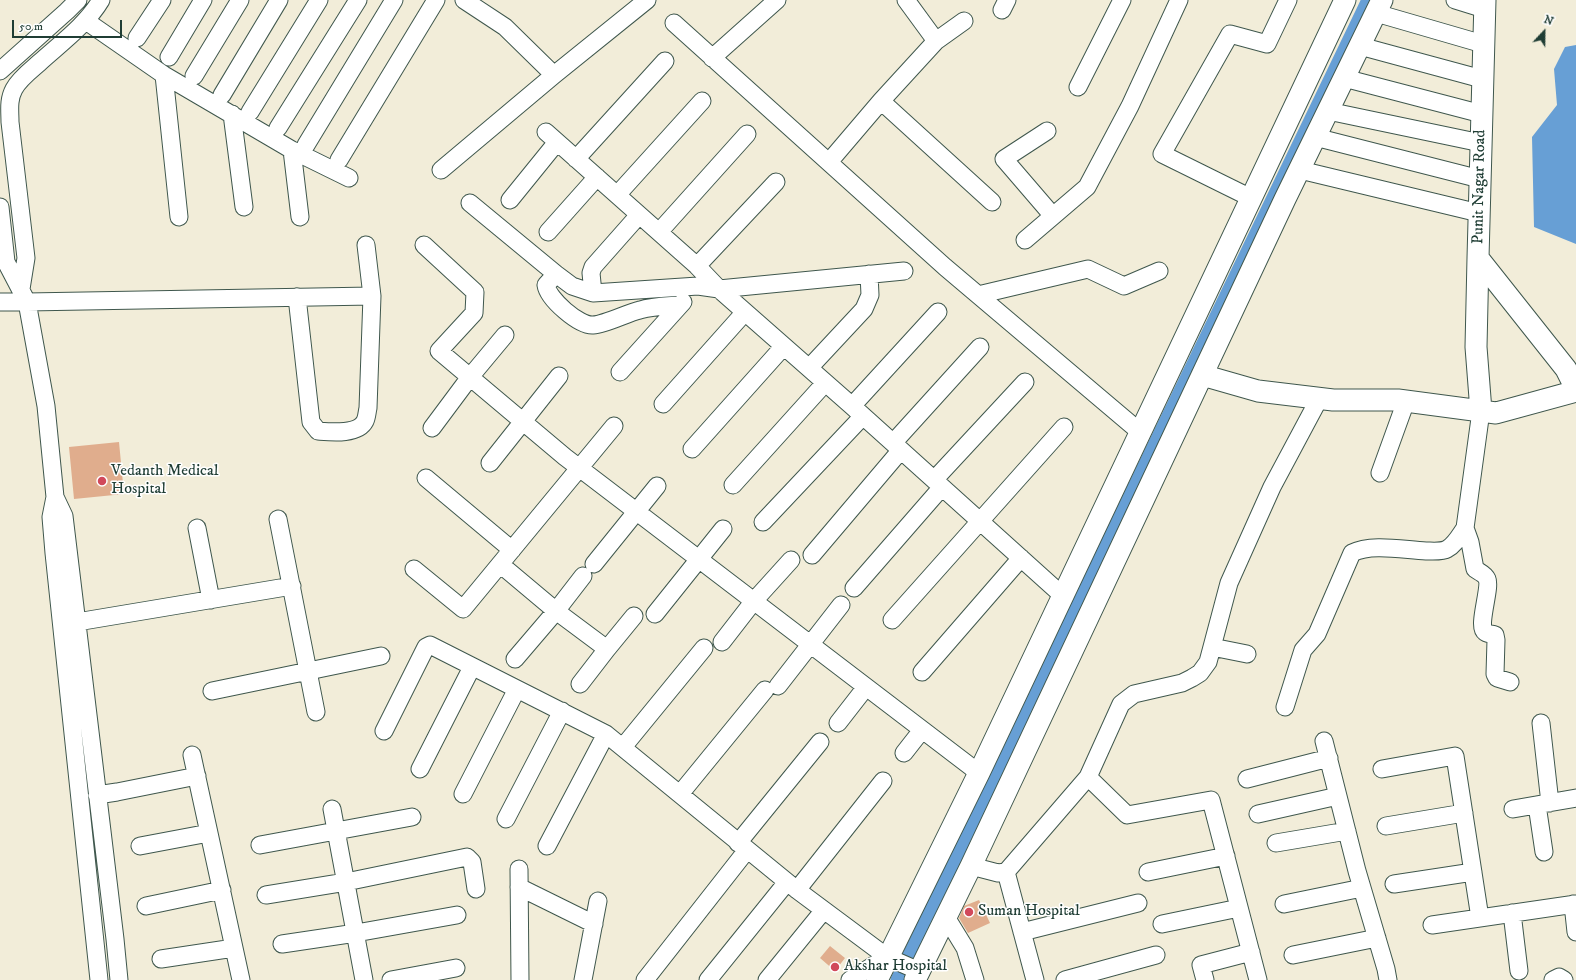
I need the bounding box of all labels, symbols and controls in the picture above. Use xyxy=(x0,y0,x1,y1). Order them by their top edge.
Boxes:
scale bar xyxy=(14,12,124,38)
north arrow xyxy=(1524,12,1564,52)
text: N xyxy=(1542,13,1555,29)
text: 50 m xyxy=(19,19,43,34)
street label: Punit Nagar Road xyxy=(1469,130,1491,244)
place label: Vedanth Medical Hospital xyxy=(111,462,219,500)
marker: Vedanth Medical Hospital xyxy=(96,475,108,487)
place label: Suman Hospital xyxy=(978,902,1080,922)
marker: Suman Hospital xyxy=(963,906,975,918)
place label: Akshar Hospital xyxy=(844,957,947,977)
marker: Akshar Hospital xyxy=(829,961,841,973)

